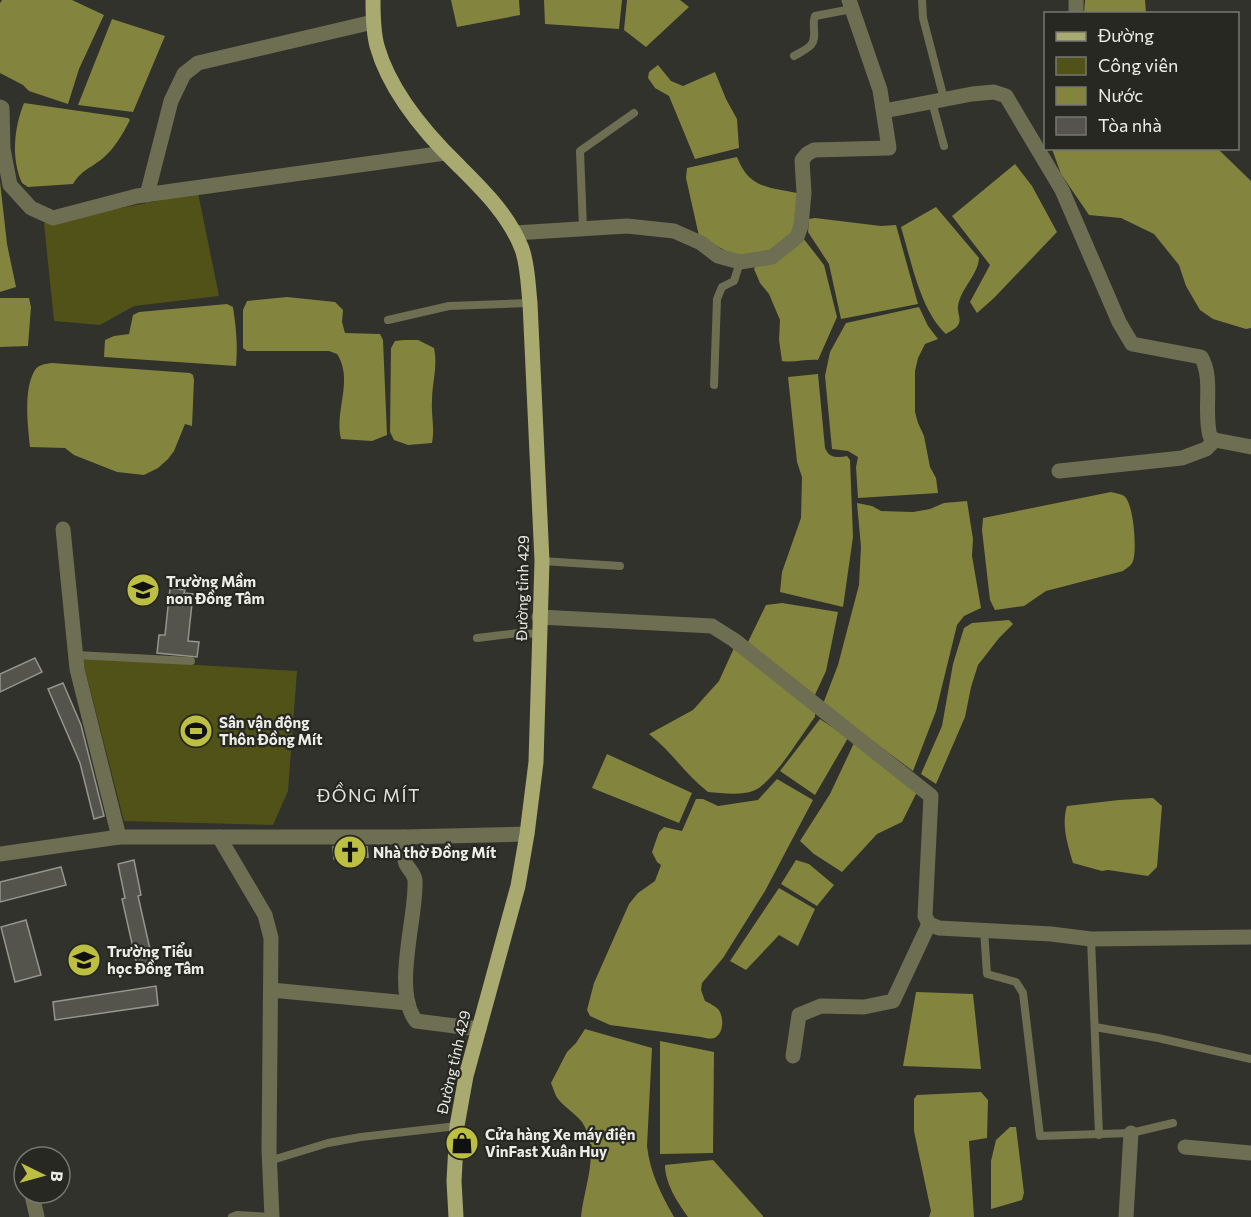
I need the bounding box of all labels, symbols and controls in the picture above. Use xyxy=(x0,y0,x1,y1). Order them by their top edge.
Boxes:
legend xyxy=(1044,12,1239,150)
text: Đường xyxy=(1097,24,1154,46)
text: Công viên xyxy=(1098,54,1178,76)
text: Nước xyxy=(1098,84,1143,106)
text: Tòa nhà xyxy=(1098,114,1162,136)
street label: Đường tỉnh 429 xyxy=(512,535,532,642)
school or university icon: Trường Mầm non Đồng Tâm xyxy=(125,572,161,608)
place label: Trường Mầm non Đồng Tâm xyxy=(166,572,265,607)
sports icon: Sân vận động Thôn Đồng Mít xyxy=(178,713,214,749)
place label: Sân vận động Thôn Đồng Mít xyxy=(219,713,323,748)
district label: ĐỒNG MÍT xyxy=(316,782,421,806)
church icon: Nhà thờ Đồng Mít xyxy=(332,834,368,870)
place label: Nhà thờ Đồng Mít xyxy=(373,843,496,861)
school or university icon: Trường Tiểu học Đồng Tâm xyxy=(66,942,102,978)
place label: Trường Tiểu học Đồng Tâm xyxy=(107,942,204,978)
street label: Đường tỉnh 429 xyxy=(432,1008,474,1117)
shop icon: Cửa hàng Xe máy điện VinFast Xuân Huy xyxy=(444,1125,480,1161)
place label: Cửa hàng Xe máy điện VinFast Xuân Huy xyxy=(485,1125,635,1160)
north arrow xyxy=(12,1145,72,1205)
text: B xyxy=(47,1170,67,1183)

